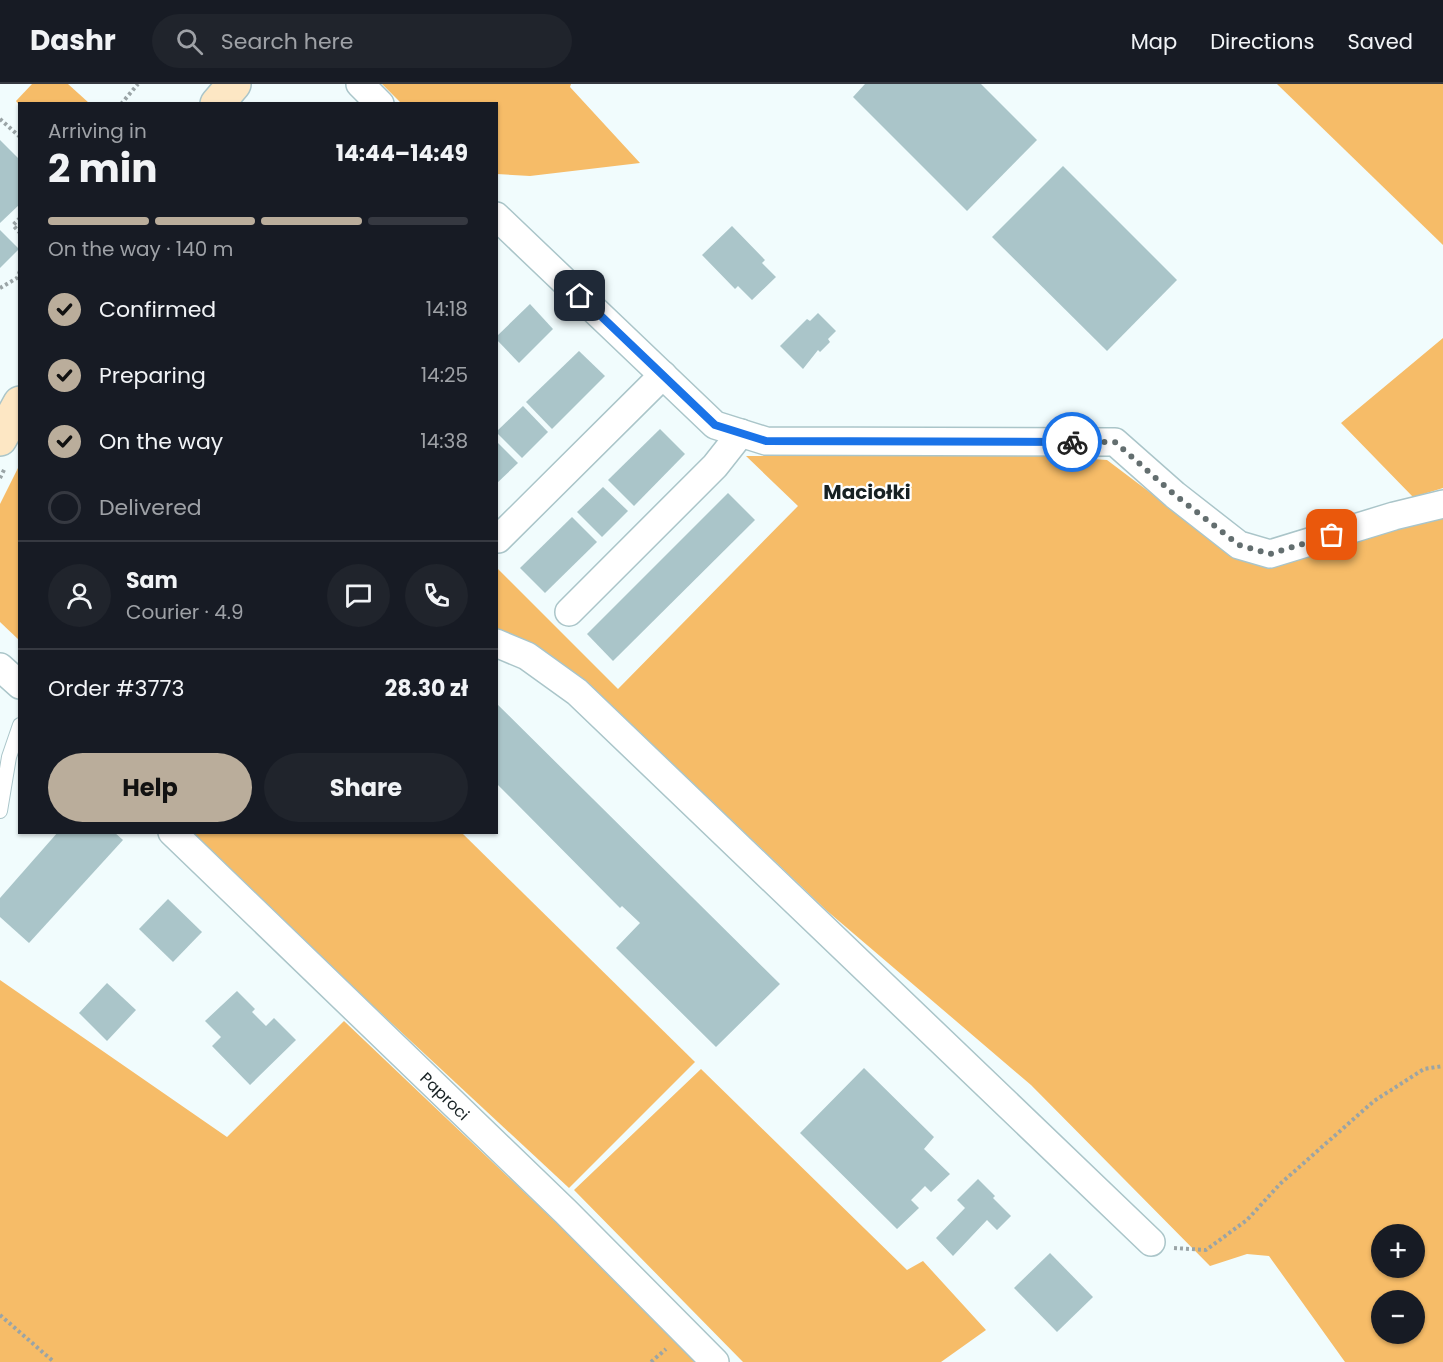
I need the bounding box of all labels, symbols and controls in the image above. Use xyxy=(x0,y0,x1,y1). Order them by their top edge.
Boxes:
search box xyxy=(152,14,572,68)
text: Dashr xyxy=(30,21,116,60)
icon: search xyxy=(173,25,206,58)
text: Search here xyxy=(221,26,353,57)
text: Map xyxy=(1131,27,1177,56)
text: Directions xyxy=(1210,27,1314,56)
text: Saved xyxy=(1347,27,1413,56)
text: Arriving in xyxy=(48,117,147,145)
text: 14:44–14:49 xyxy=(336,138,468,169)
text: 2 min xyxy=(48,141,158,196)
text: On the way · 140 m xyxy=(48,235,233,263)
pin xyxy=(554,270,605,321)
icon: home xyxy=(563,279,596,312)
icon: check xyxy=(48,293,81,326)
text: Confirmed xyxy=(99,294,216,325)
text: 14:18 xyxy=(426,295,468,323)
icon: check xyxy=(48,359,81,392)
text: Preparing xyxy=(99,360,206,391)
text: 14:25 xyxy=(421,361,468,389)
courier xyxy=(1042,412,1102,472)
icon: check xyxy=(48,425,81,458)
text: On the way xyxy=(99,426,223,457)
icon: bike xyxy=(1056,426,1089,459)
text: 14:38 xyxy=(420,427,468,455)
district label: Maciołki xyxy=(823,478,911,506)
text: Delivered xyxy=(99,492,202,523)
pin xyxy=(1306,509,1357,560)
icon: bag xyxy=(1315,518,1348,551)
button: person xyxy=(48,564,111,627)
button: chat xyxy=(327,564,390,627)
button: phone xyxy=(405,564,468,627)
text: Sam xyxy=(126,565,178,596)
text: Courier · 4.9 xyxy=(126,598,244,626)
text: Order #3773 xyxy=(48,673,185,704)
text: 28.30 zł xyxy=(385,673,468,704)
button: Help xyxy=(48,753,252,822)
button: Share xyxy=(264,753,468,822)
street label: Paproci xyxy=(415,1067,474,1126)
map controls xyxy=(1371,1224,1425,1344)
button: + xyxy=(1371,1224,1425,1278)
button: − xyxy=(1371,1290,1425,1344)

